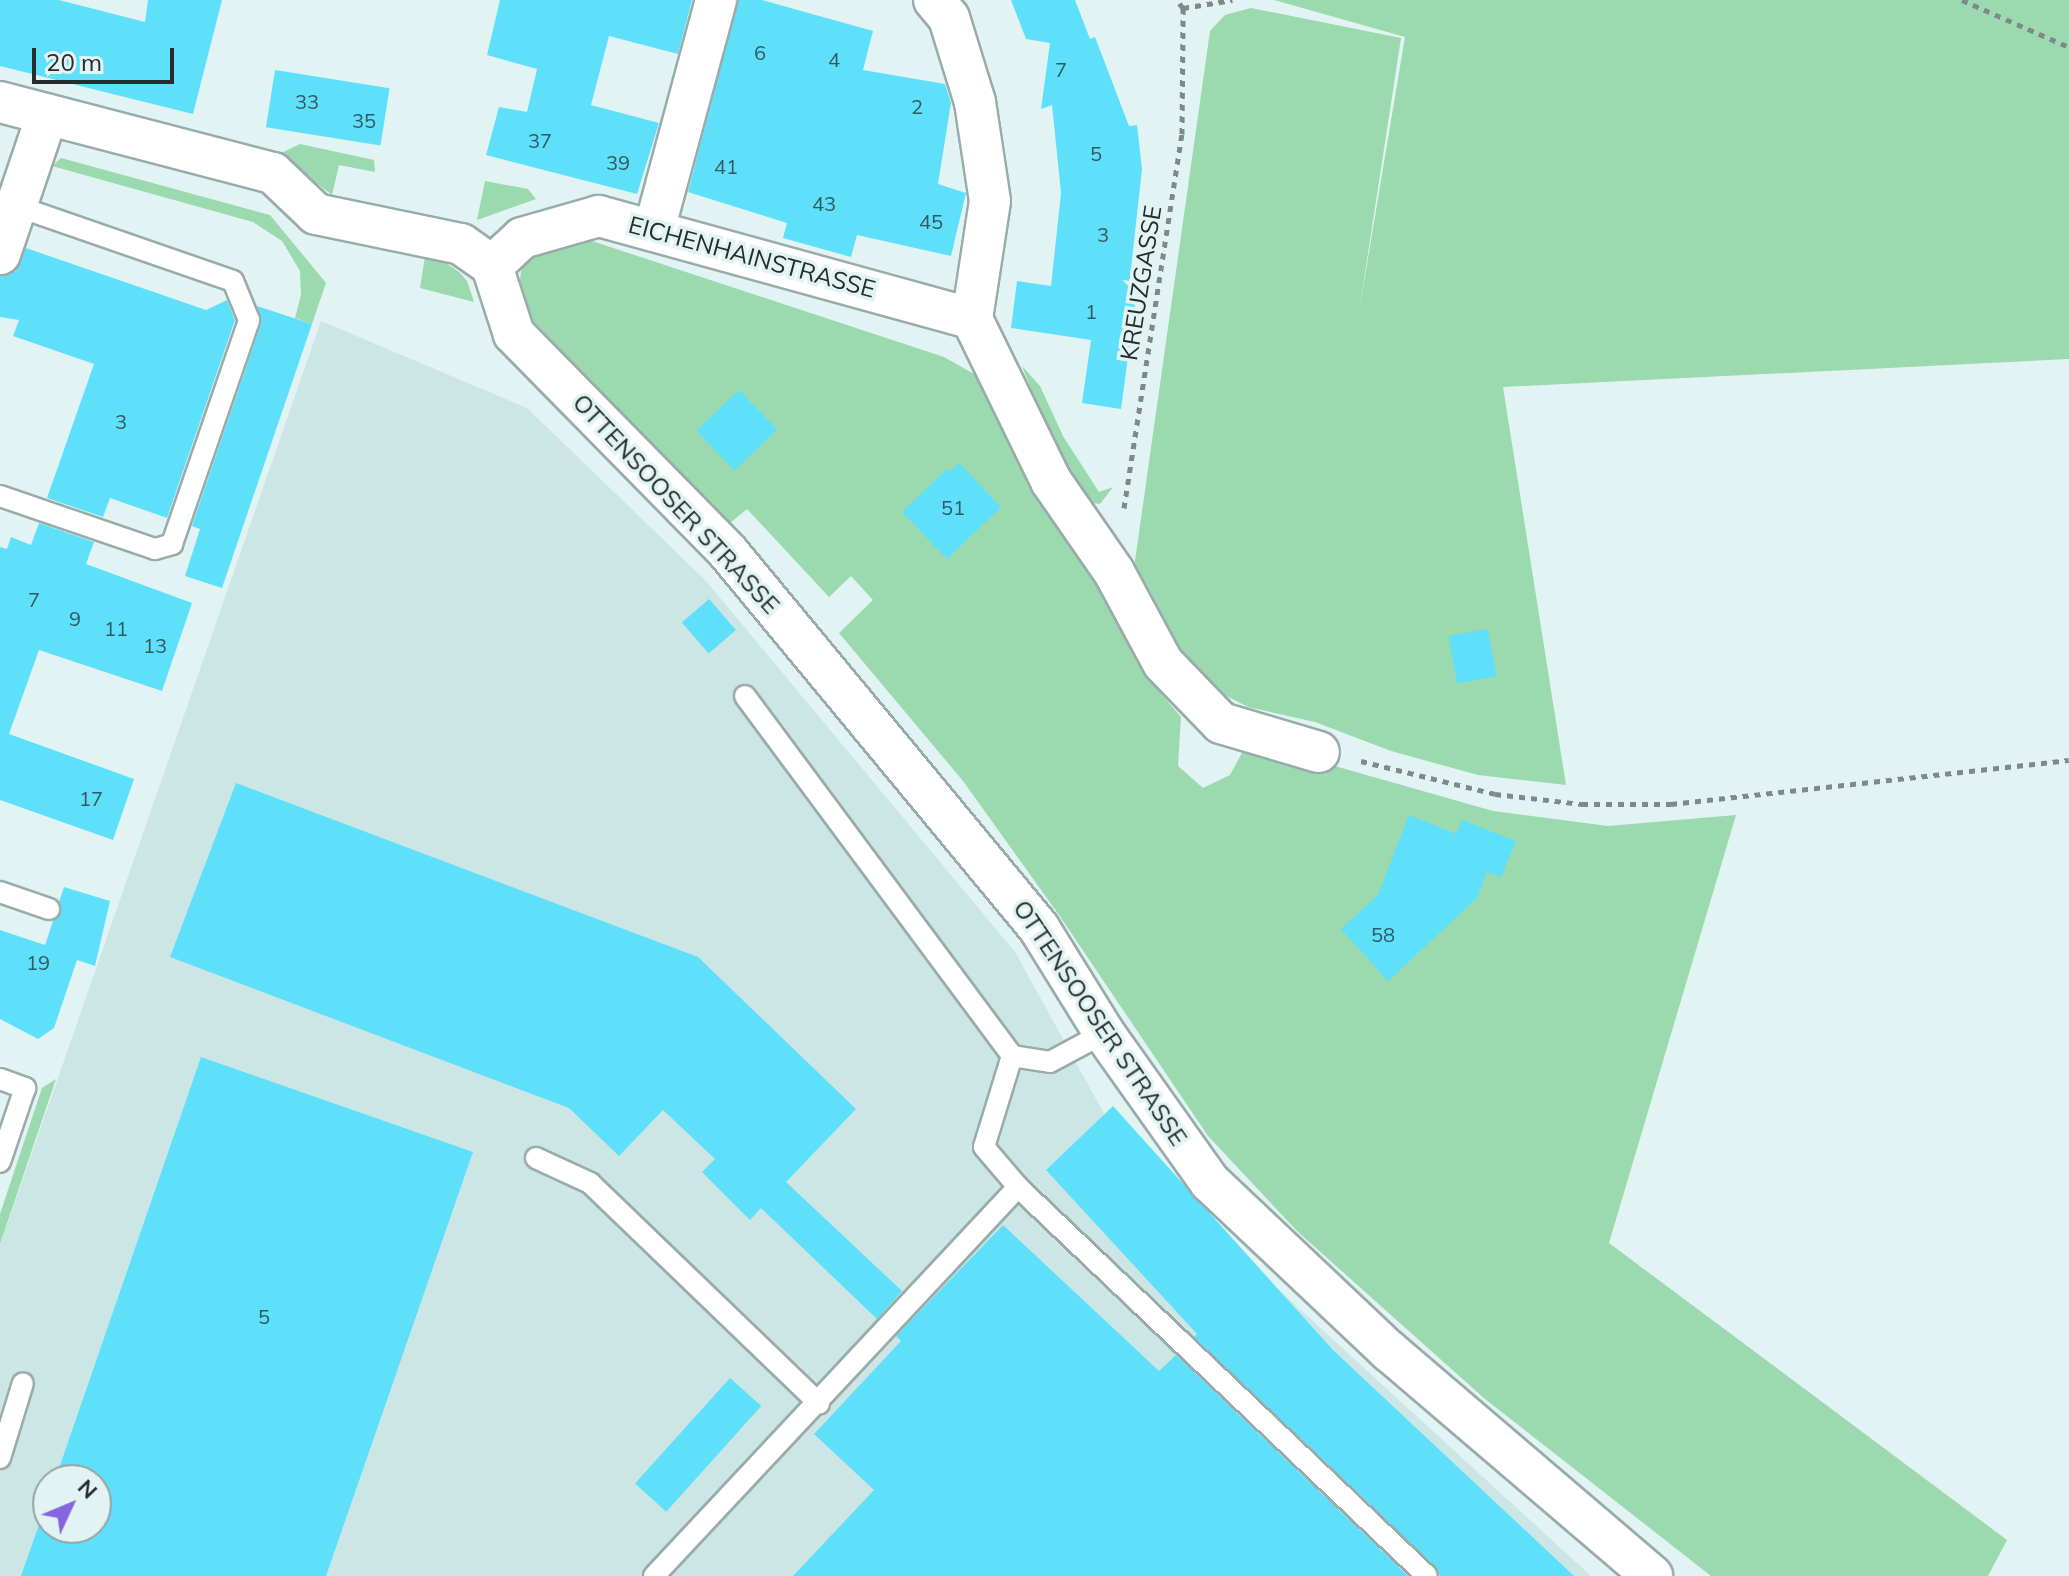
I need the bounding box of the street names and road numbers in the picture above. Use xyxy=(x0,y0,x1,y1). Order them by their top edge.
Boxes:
street label: KREUZGASSE xyxy=(1115,203,1167,363)
street label: EICHENHAINSTRASSE xyxy=(625,210,879,304)
street label: OTTENSOOSER STRASSE xyxy=(567,388,785,620)
street label: OTTENSOOSER STRASSE xyxy=(1007,895,1193,1151)

